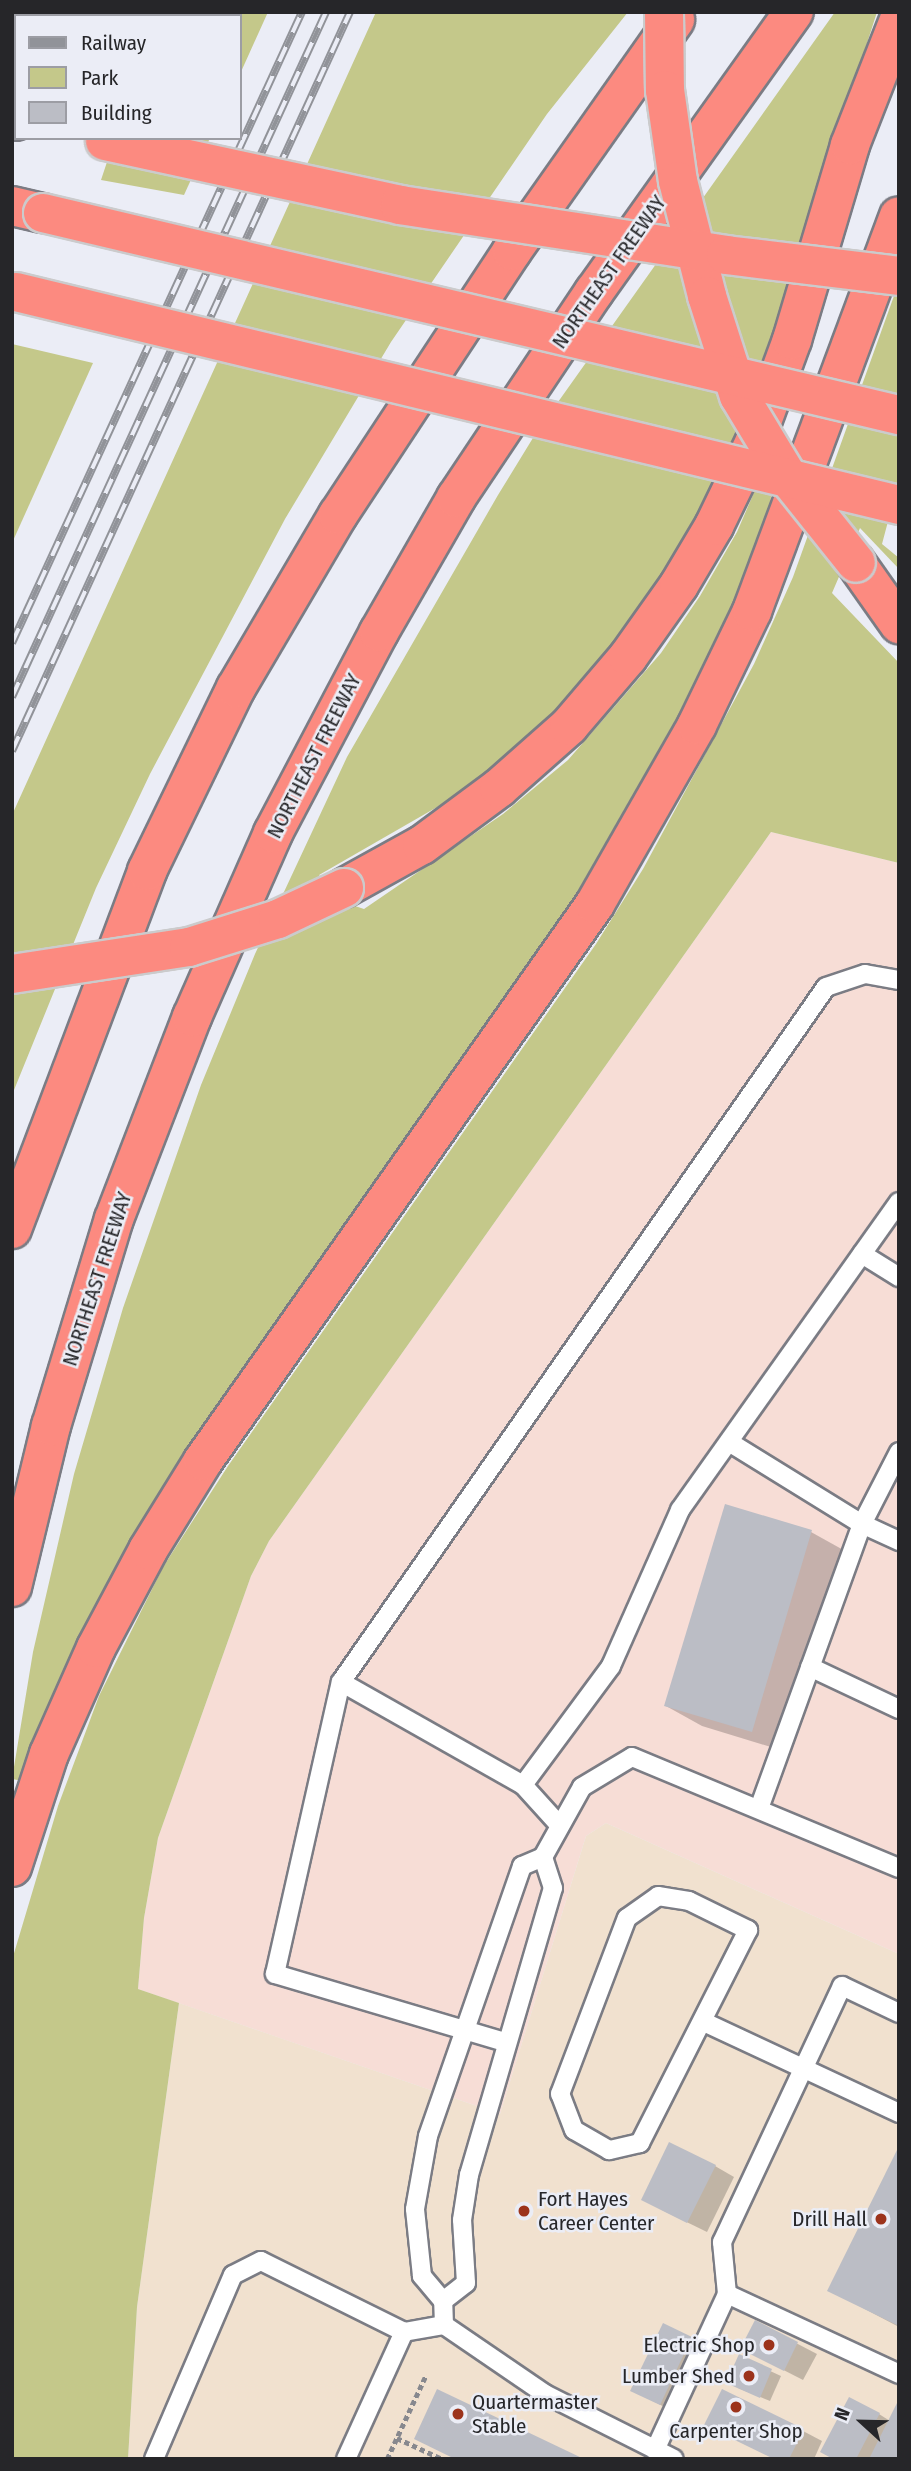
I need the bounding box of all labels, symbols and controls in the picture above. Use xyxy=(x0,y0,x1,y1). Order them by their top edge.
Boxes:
legend xyxy=(14,14,242,140)
text: Railway xyxy=(81,30,146,56)
text: Park xyxy=(81,65,118,91)
text: Building xyxy=(81,100,152,126)
street label: NORTHEAST FREEWAY xyxy=(547,190,671,354)
street label: NORTHEAST FREEWAY xyxy=(262,669,366,843)
street label: NORTHEAST FREEWAY xyxy=(57,1189,137,1369)
place label: Fort Hayes Career Center xyxy=(538,2186,654,2236)
marker: Fort Hayes Career Center xyxy=(516,2203,532,2219)
place label: Drill Hall xyxy=(792,2206,867,2232)
marker: Drill Hall xyxy=(873,2211,889,2227)
place label: Electric Shop xyxy=(643,2332,755,2358)
marker: Electric Shop xyxy=(761,2337,777,2353)
place label: Lumber Shed xyxy=(622,2363,735,2389)
marker: Lumber Shed xyxy=(741,2368,757,2384)
north arrow xyxy=(827,2387,897,2457)
place label: Quartermaster Stable xyxy=(472,2389,598,2439)
marker: Carpenter Shop xyxy=(728,2399,744,2415)
text: N xyxy=(829,2404,855,2424)
marker: Quartermaster Stable xyxy=(450,2406,466,2422)
place label: Carpenter Shop xyxy=(669,2418,803,2444)

